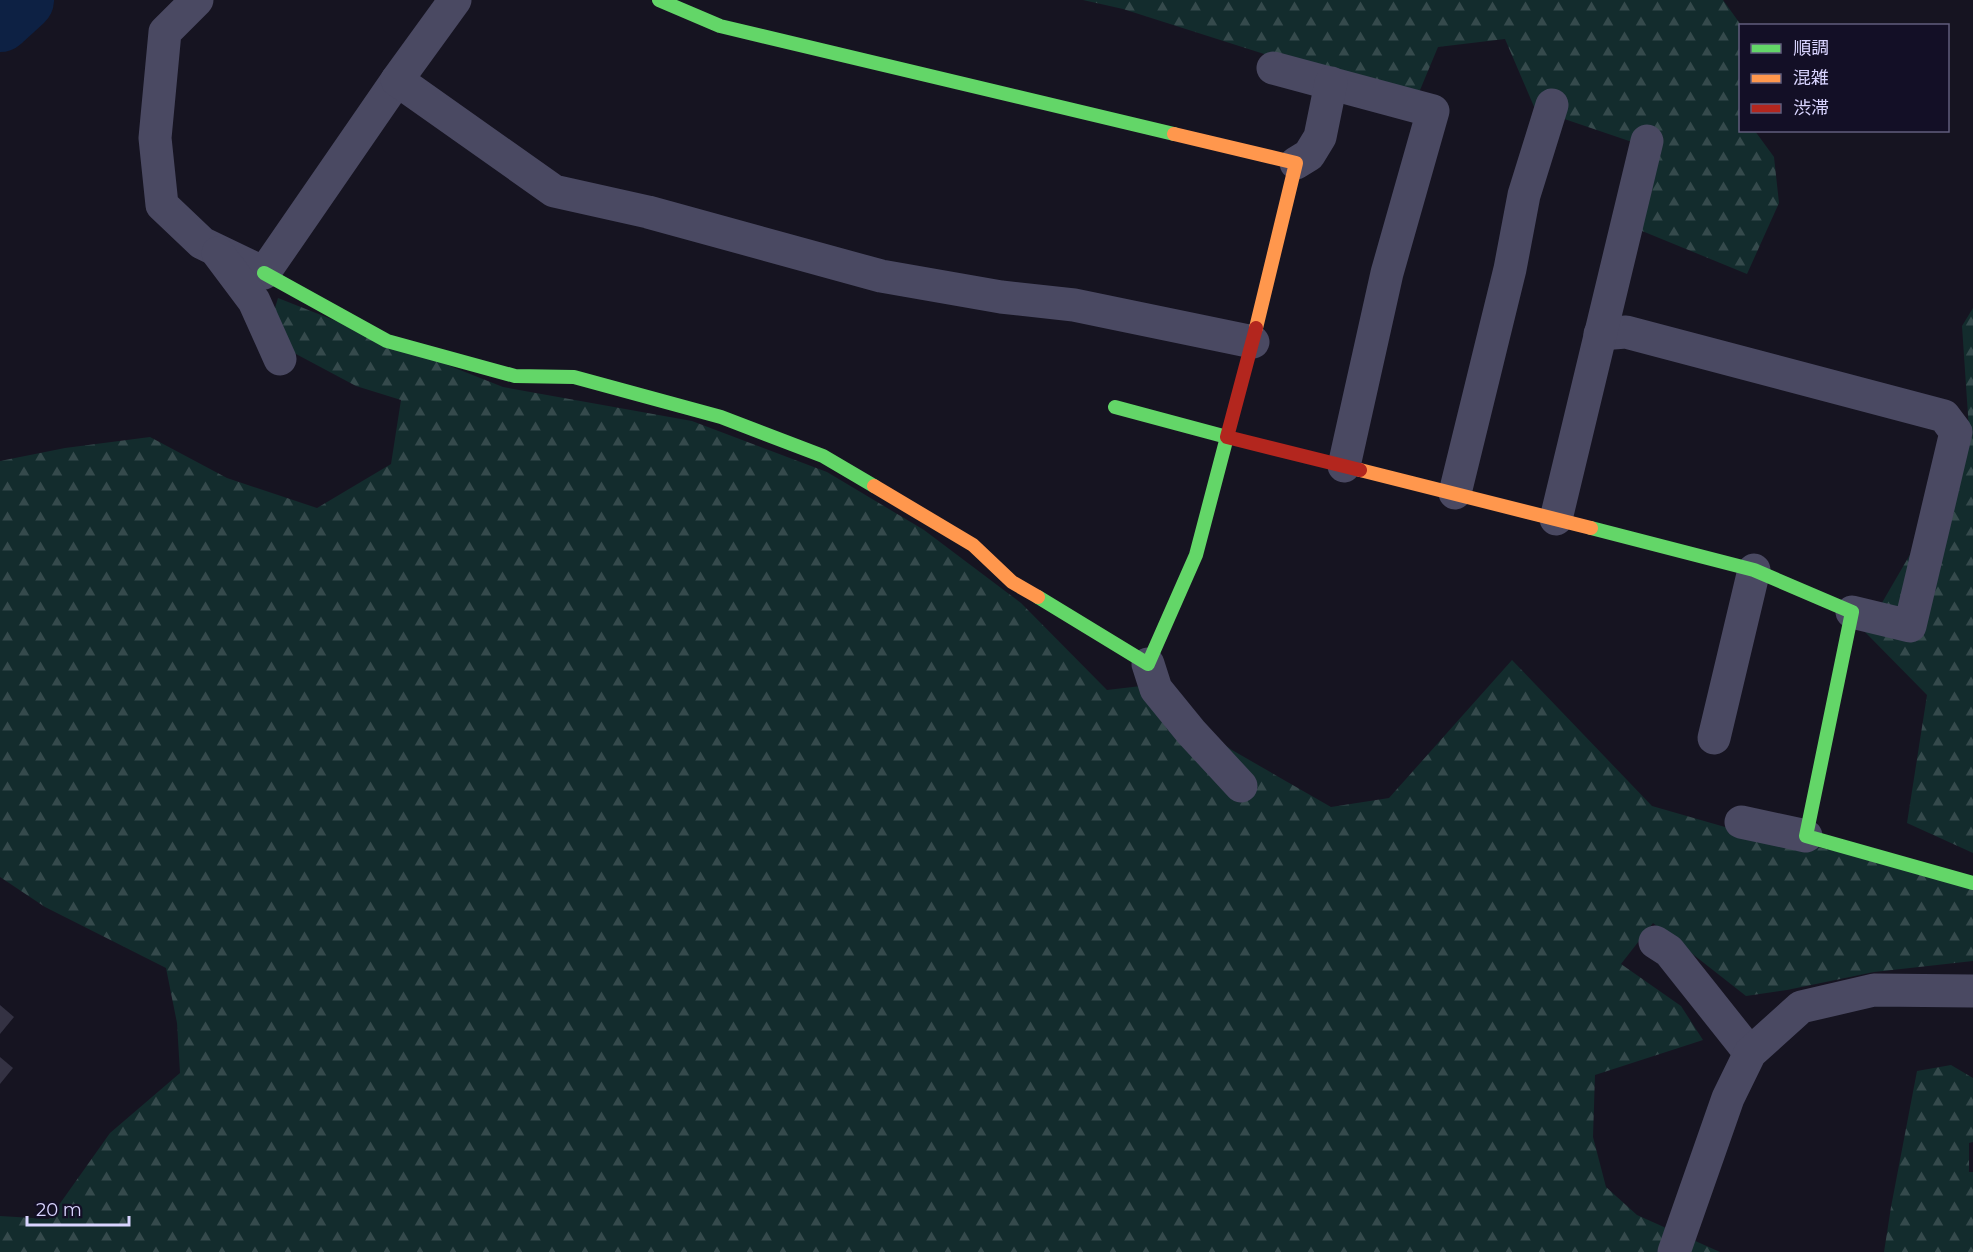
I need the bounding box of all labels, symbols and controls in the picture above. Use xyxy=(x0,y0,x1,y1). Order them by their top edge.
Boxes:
legend xyxy=(1739,24,1949,132)
text: 順調 xyxy=(1793,37,1829,59)
text: 混雑 xyxy=(1793,67,1829,89)
text: 渋滞 xyxy=(1793,97,1829,119)
scale bar xyxy=(27,1189,129,1227)
text: 20 m xyxy=(36,1199,82,1221)

